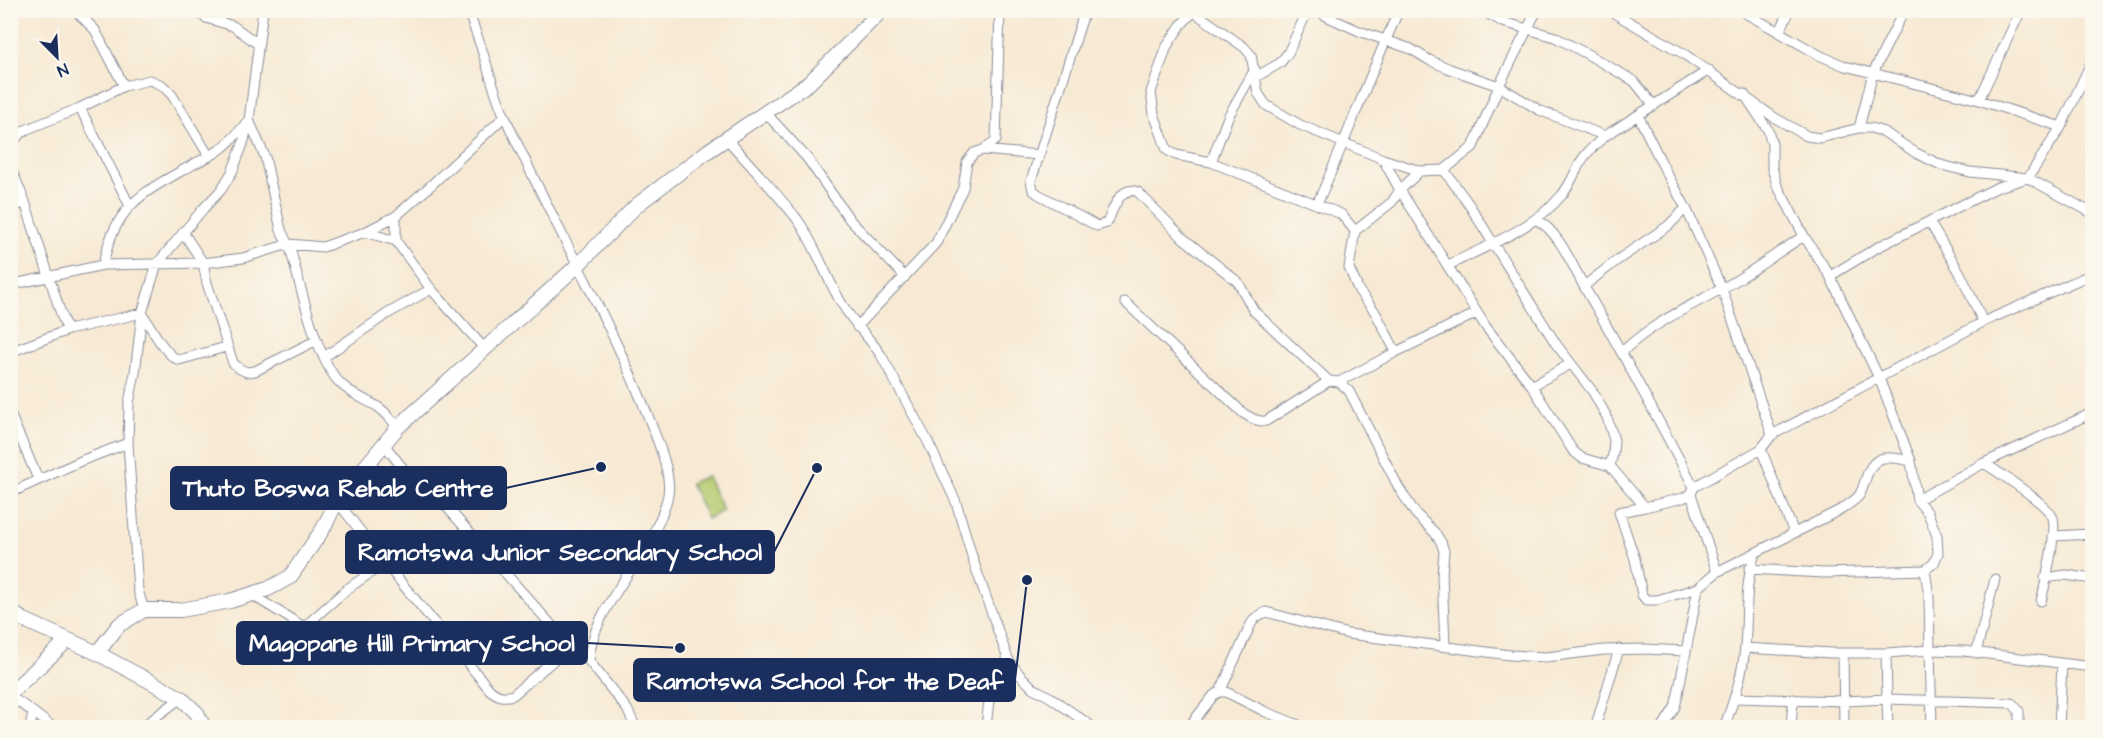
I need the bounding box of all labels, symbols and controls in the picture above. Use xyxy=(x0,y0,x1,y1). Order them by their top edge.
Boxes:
north arrow xyxy=(27,27,87,87)
text: N xyxy=(54,58,72,82)
callout: Thuto Boswa Rehab Centre xyxy=(171,467,506,509)
text: Thuto Boswa Rehab Centre xyxy=(182,472,493,506)
callout: Ramotswa Junior Secondary School xyxy=(346,531,774,573)
text: Ramotswa Junior Secondary School xyxy=(358,536,762,572)
callout: Magopane Hill Primary School xyxy=(237,622,587,664)
text: Magopane Hill Primary School xyxy=(249,627,575,663)
callout: Ramotswa School for the Deaf xyxy=(634,659,1015,701)
text: Ramotswa School for the Deaf xyxy=(646,665,1004,699)

